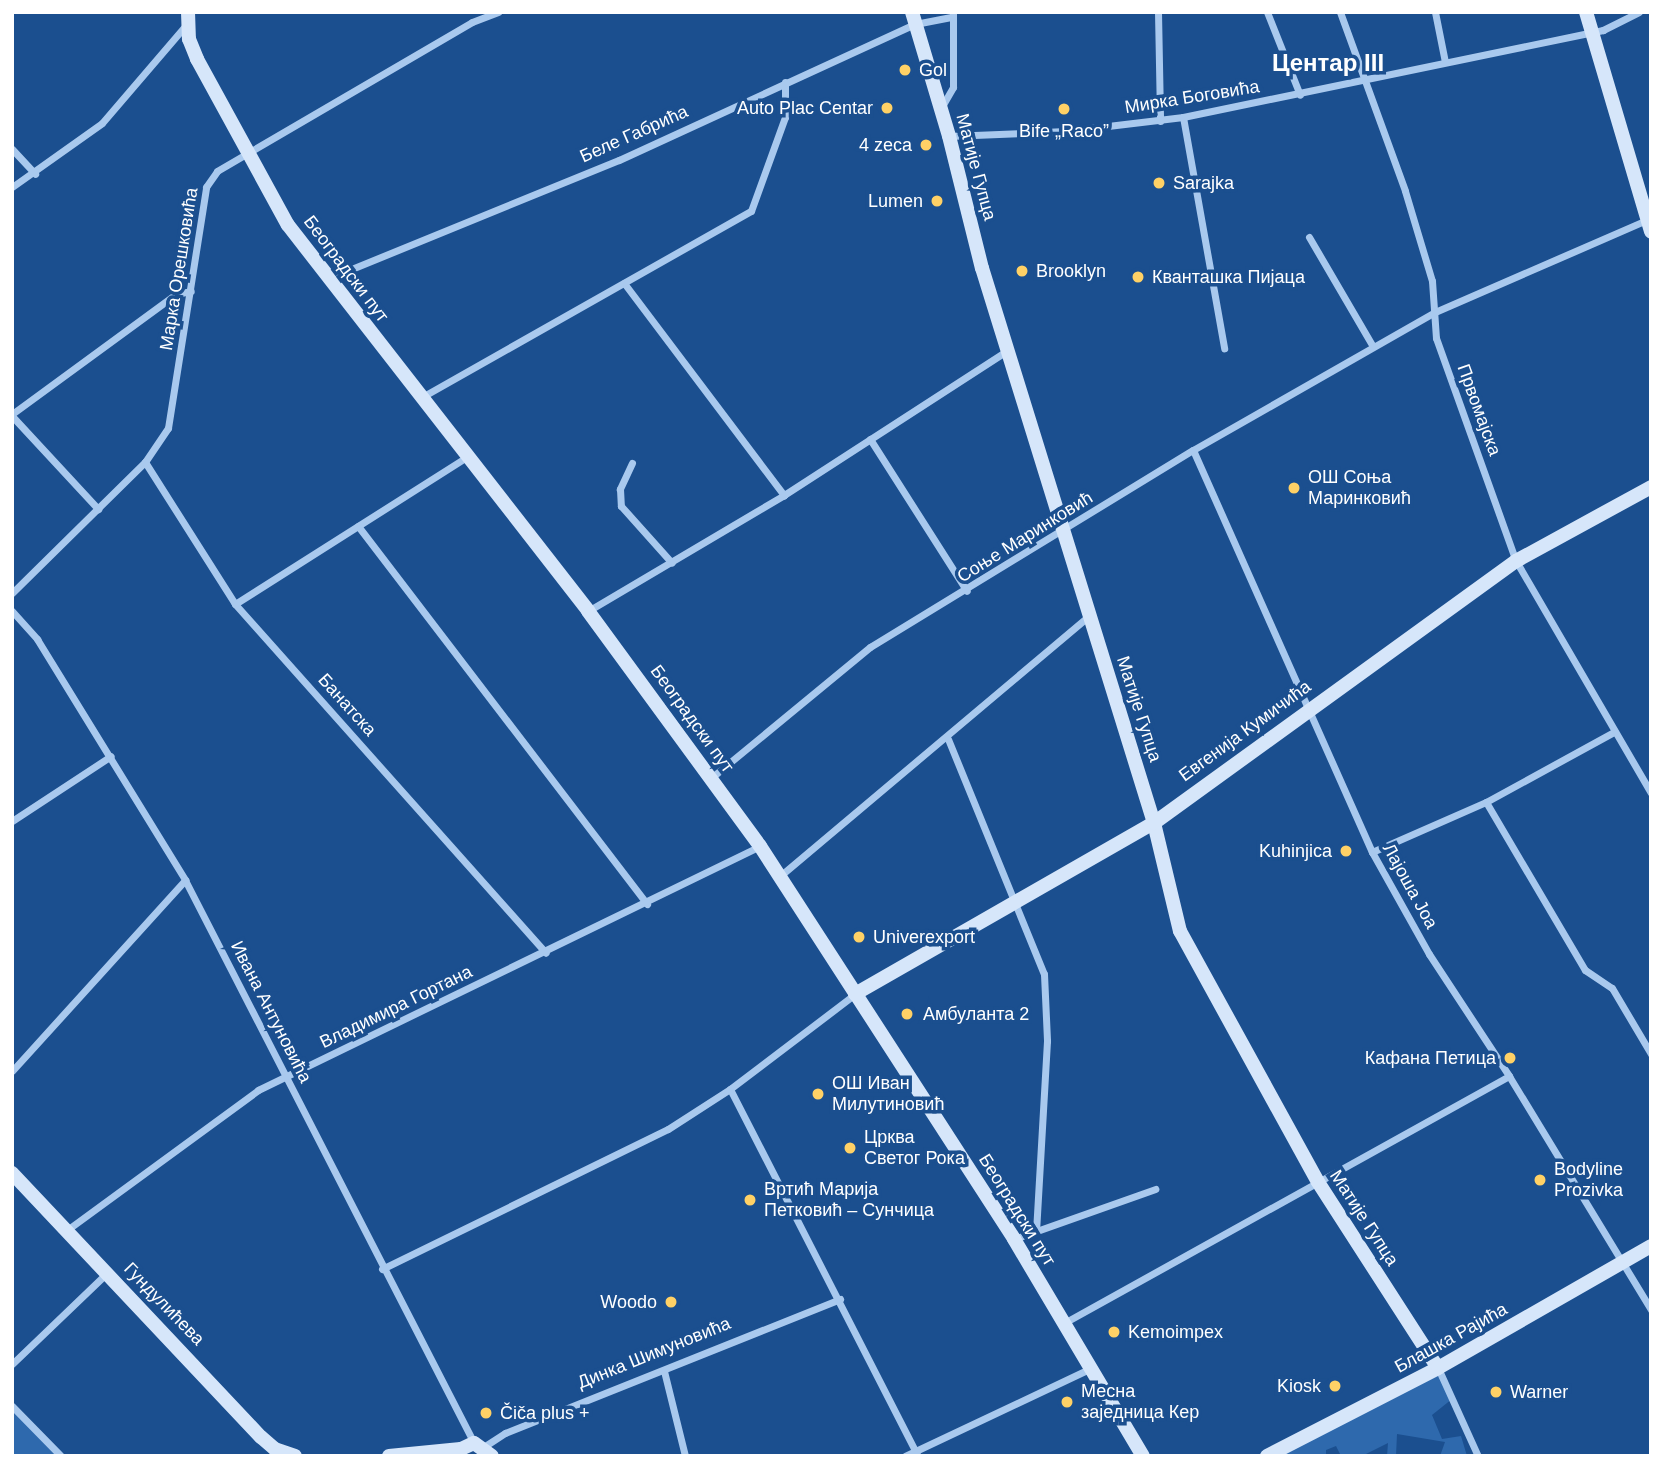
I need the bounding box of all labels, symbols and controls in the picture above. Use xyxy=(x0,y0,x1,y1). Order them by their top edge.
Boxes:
district label: Центар III xyxy=(1272,49,1384,77)
place label: Gol xyxy=(919,59,947,81)
marker: Gol xyxy=(897,62,913,78)
street label: Мирка Боговића xyxy=(1123,76,1261,118)
place label: Auto Plac Centar xyxy=(737,97,873,119)
marker: Auto Plac Centar xyxy=(879,100,895,116)
street label: Беле Габрића xyxy=(577,101,691,167)
marker: Bife „Raco” xyxy=(1056,101,1072,117)
street label: Матије Гупца xyxy=(951,111,1001,223)
place label: Bife „Raco” xyxy=(1019,120,1109,142)
place label: 4 zeca xyxy=(859,134,912,156)
marker: 4 zeca xyxy=(918,137,934,153)
place label: Sarajka xyxy=(1173,172,1234,194)
marker: Sarajka xyxy=(1151,175,1167,191)
street label: Марка Орешковића xyxy=(155,186,203,352)
place label: Lumen xyxy=(868,190,923,212)
marker: Lumen xyxy=(929,193,945,209)
street label: Београдски пут xyxy=(299,211,393,327)
place label: Brooklyn xyxy=(1036,260,1106,282)
marker: Brooklyn xyxy=(1014,263,1030,279)
place label: Кванташка Пијаца xyxy=(1152,266,1305,288)
marker: Кванташка Пијаца xyxy=(1130,269,1146,285)
street label: Првомајска xyxy=(1452,361,1506,459)
place label: ОШ Соња Маринковић xyxy=(1308,467,1411,510)
marker: ОШ Соња Маринковић xyxy=(1286,480,1302,496)
street label: Соње Маринковић xyxy=(953,487,1097,587)
street label: Матије Гупца xyxy=(1112,653,1166,765)
street label: Београдски пут xyxy=(646,661,738,777)
street label: Банатска xyxy=(313,669,381,741)
street label: Евгенија Кумичића xyxy=(1175,676,1315,786)
place label: Kuhinjica xyxy=(1259,840,1332,862)
street label: Лајоша Јоа xyxy=(1378,840,1442,932)
marker: Kuhinjica xyxy=(1338,843,1354,859)
place label: Univerexport xyxy=(873,926,975,948)
marker: Univerexport xyxy=(851,929,867,945)
street label: Ивана Антуновића xyxy=(226,937,316,1087)
street label: Владимира Гортана xyxy=(316,961,476,1053)
place label: Амбуланта 2 xyxy=(923,1003,1029,1025)
marker: Амбуланта 2 xyxy=(897,1004,917,1024)
place label: Кафана Петица xyxy=(1365,1047,1496,1069)
marker: Кафана Петица xyxy=(1502,1050,1518,1066)
place label: ОШ Иван Милутиновић xyxy=(832,1073,944,1116)
marker: ОШ Иван Милутиновић xyxy=(810,1086,826,1102)
place label: Црква Светог Рока xyxy=(864,1127,965,1170)
marker: Црква Светог Рока xyxy=(842,1140,858,1156)
street label: Београдски пут xyxy=(974,1150,1060,1270)
place label: Bodyline Prozivka xyxy=(1554,1159,1623,1202)
street label: Матије Гупца xyxy=(1325,1166,1403,1270)
marker: Bodyline Prozivka xyxy=(1532,1172,1548,1188)
place label: Вртић Марија Петковић – Сунчица xyxy=(764,1179,934,1222)
marker: Вртић Марија Петковић – Сунчица xyxy=(742,1192,758,1208)
street label: Гундулићева xyxy=(119,1258,209,1350)
place label: Woodo xyxy=(600,1291,657,1313)
marker: Woodo xyxy=(663,1294,679,1310)
street label: Блашка Рајића xyxy=(1391,1298,1511,1378)
street label: Динка Шимуновића xyxy=(574,1312,734,1394)
place label: Kemoimpex xyxy=(1128,1321,1223,1343)
marker: Kemoimpex xyxy=(1106,1324,1122,1340)
place label: Kiosk xyxy=(1277,1375,1321,1397)
marker: Kiosk xyxy=(1327,1378,1343,1394)
place label: Месна заједница Кер xyxy=(1081,1381,1199,1424)
place label: Warner xyxy=(1510,1381,1568,1403)
marker: Warner xyxy=(1488,1384,1504,1400)
marker: Месна заједница Кер xyxy=(1059,1394,1075,1410)
place label: Čiča plus + xyxy=(500,1402,590,1424)
marker: Čiča plus + xyxy=(478,1405,494,1421)

